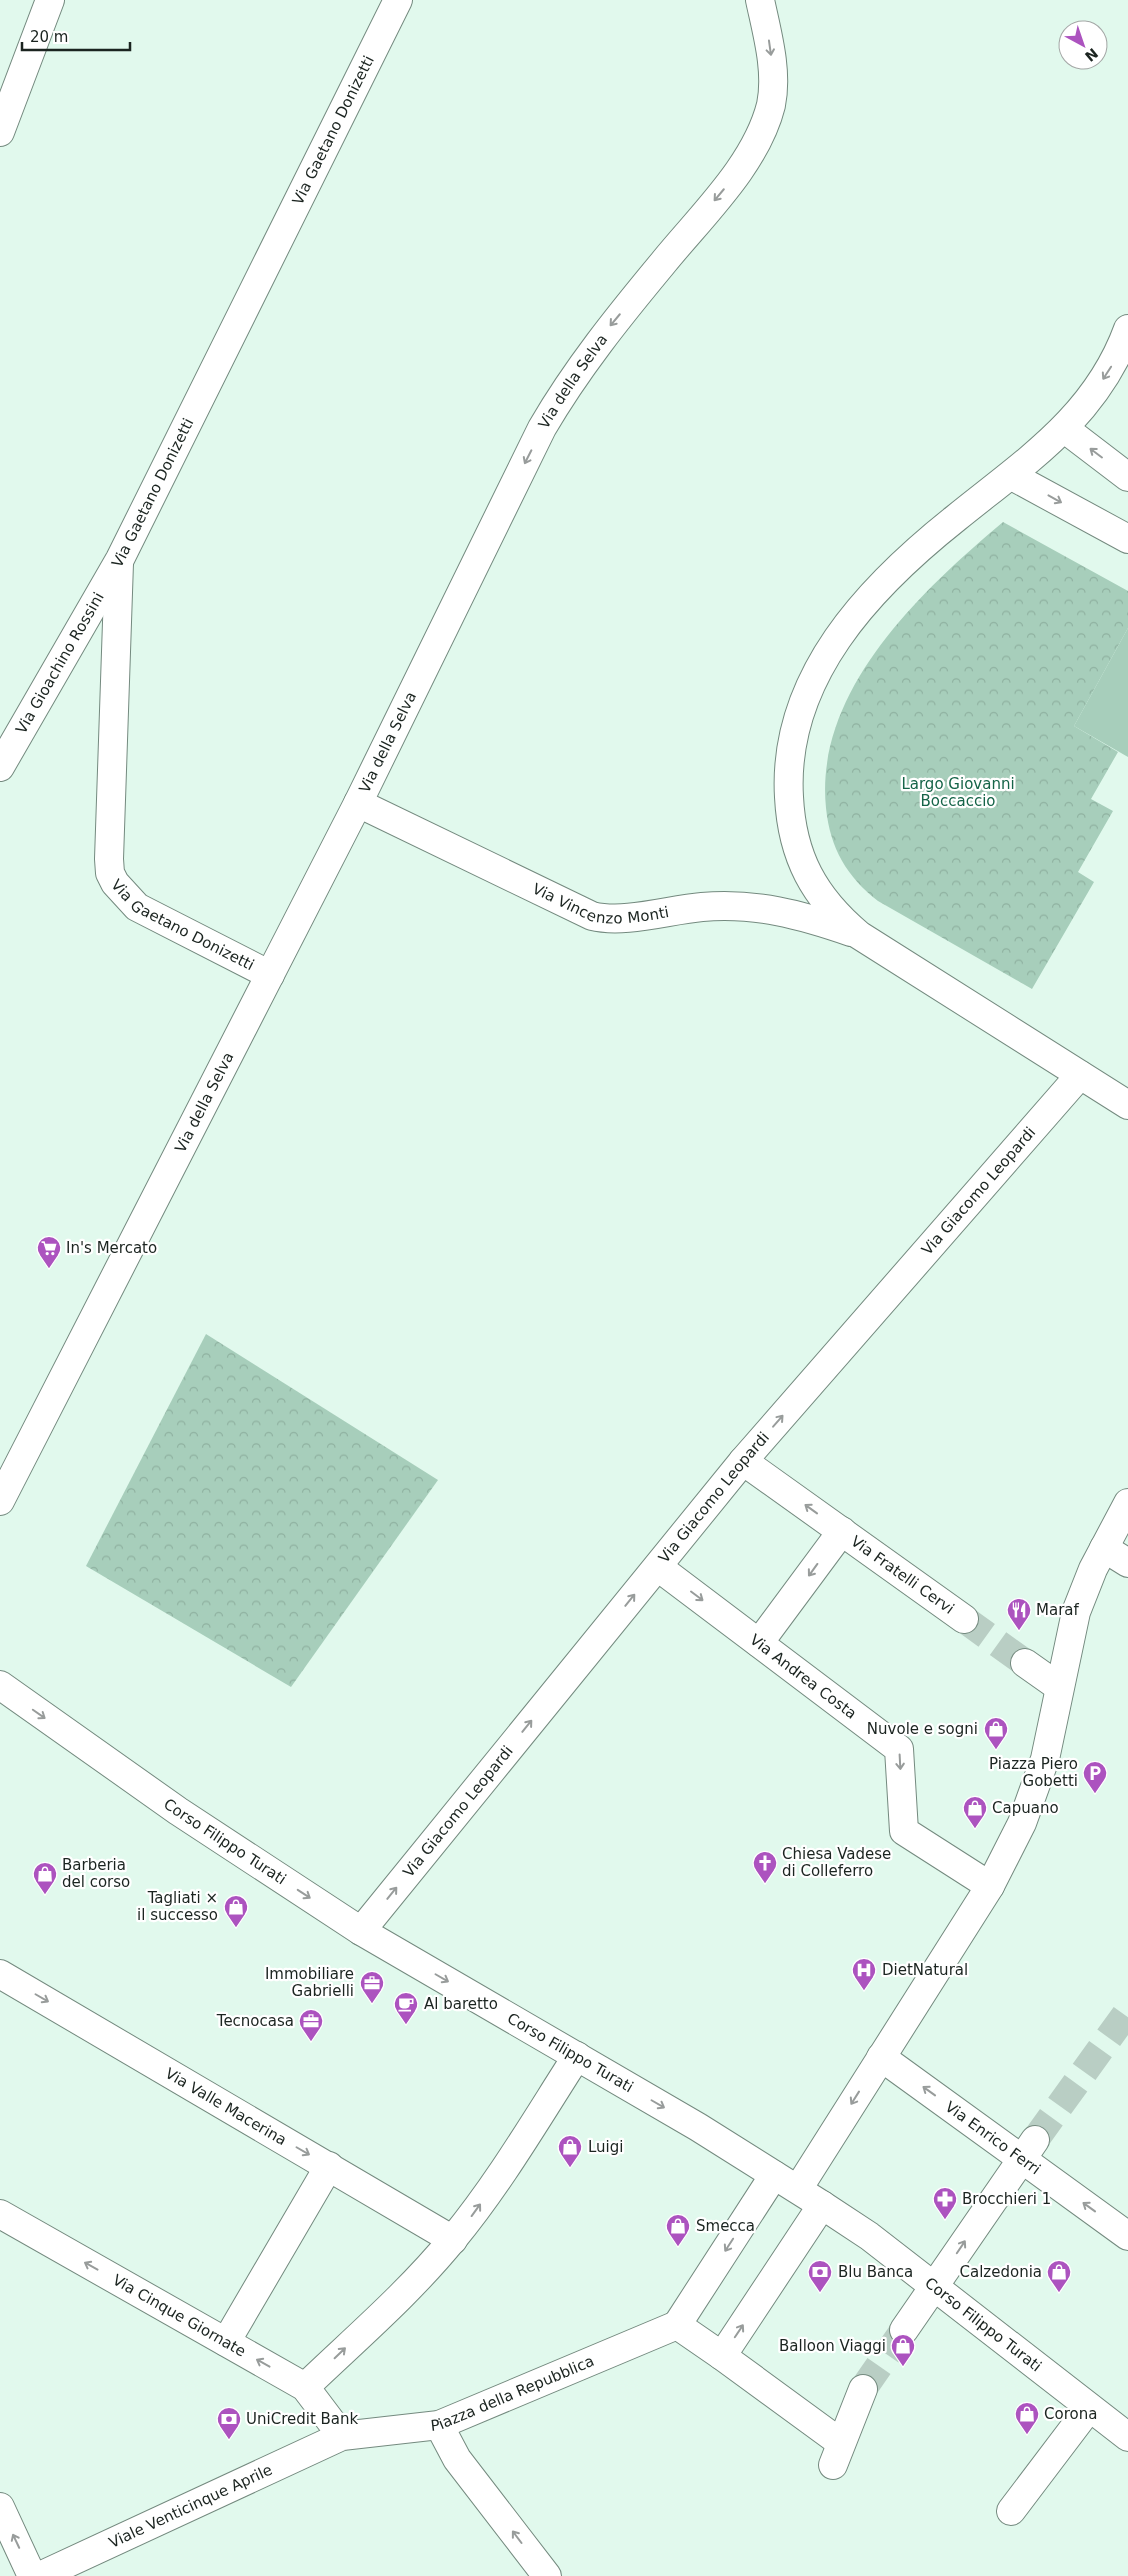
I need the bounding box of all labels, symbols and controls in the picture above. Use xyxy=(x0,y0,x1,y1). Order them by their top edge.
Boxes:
scale bar xyxy=(22,20,130,52)
north arrow xyxy=(1058,20,1108,70)
text: 20 m xyxy=(30,28,68,46)
one-way arrow xyxy=(765,39,775,55)
text: N xyxy=(1082,45,1101,65)
street label: Via Gaetano Donizetti xyxy=(289,53,378,208)
one-way arrow xyxy=(713,188,724,201)
one-way arrow xyxy=(610,314,621,327)
street label: Via della Selva xyxy=(535,331,611,432)
one-way arrow xyxy=(1101,366,1112,380)
street label: Via Gaetano Donizetti xyxy=(108,415,198,571)
one-way arrow xyxy=(1089,448,1103,458)
one-way arrow xyxy=(523,449,532,464)
one-way arrow xyxy=(1047,494,1062,504)
street label: Via Gioachino Rossini xyxy=(12,589,108,737)
street label: Via della Selva xyxy=(355,689,420,796)
park label: Largo Giovanni Boccaccio xyxy=(901,775,1015,810)
street label: Via Gaetano Donizetti xyxy=(107,876,257,974)
street label: Via Vincenzo Monti xyxy=(530,880,670,928)
street label: Via della Selva xyxy=(171,1049,238,1156)
street label: Via Giacomo Leopardi xyxy=(918,1123,1039,1259)
supermarket icon: In's Mercato xyxy=(36,1235,62,1269)
place label: In's Mercato xyxy=(66,1239,157,1257)
one-way arrow xyxy=(772,1415,783,1428)
street label: Via Giacomo Leopardi xyxy=(655,1428,773,1567)
one-way arrow xyxy=(804,1504,818,1514)
street label: Via Fratelli Cervi xyxy=(847,1532,957,1618)
one-way arrow xyxy=(808,1563,818,1577)
one-way arrow xyxy=(690,1591,704,1601)
one-way arrow xyxy=(625,1594,636,1607)
restaurant icon: Maraf xyxy=(1006,1597,1032,1631)
place label: Maraf xyxy=(1036,1601,1079,1619)
street label: Via Andrea Costa xyxy=(746,1631,860,1723)
one-way arrow xyxy=(32,1709,46,1719)
shop icon: Nuvole e sogni xyxy=(983,1716,1009,1750)
one-way arrow xyxy=(522,1720,533,1733)
place label: Nuvole e sogni xyxy=(867,1720,978,1738)
street label: Via Giacomo Leopardi xyxy=(399,1742,517,1881)
one-way arrow xyxy=(896,1754,905,1770)
place label: Piazza Piero Gobetti xyxy=(989,1755,1078,1790)
parking icon: Piazza Piero Gobetti xyxy=(1082,1760,1108,1794)
street label: Corso Filippo Turati xyxy=(160,1795,289,1888)
shop icon: Capuano xyxy=(962,1795,988,1829)
place label: Capuano xyxy=(992,1799,1059,1817)
place label: Chiesa Vadese di Colleferro xyxy=(782,1845,891,1880)
church icon: Chiesa Vadese di Colleferro xyxy=(752,1850,778,1884)
place label: Barberia del corso xyxy=(62,1856,130,1891)
shop icon: Barberia del corso xyxy=(32,1861,58,1895)
one-way arrow xyxy=(386,1887,397,1900)
place label: Tagliati × il successo xyxy=(137,1889,218,1924)
one-way arrow xyxy=(296,1889,310,1899)
shop icon: Tagliati × il successo xyxy=(223,1894,249,1928)
hospital icon: DietNatural xyxy=(851,1957,877,1991)
place label: DietNatural xyxy=(882,1961,968,1979)
place label: Immobiliare Gabrielli xyxy=(265,1965,354,2000)
office icon: Immobiliare Gabrielli xyxy=(359,1970,385,2004)
one-way arrow xyxy=(435,1974,449,1984)
cafe icon: Al baretto xyxy=(393,1991,419,2025)
one-way arrow xyxy=(35,1994,49,2004)
place label: Al baretto xyxy=(424,1995,498,2013)
office icon: Tecnocasa xyxy=(298,2008,324,2042)
street label: Corso Filippo Turati xyxy=(504,2009,636,2096)
place label: Tecnocasa xyxy=(216,2012,294,2030)
street label: Via Valle Macerina xyxy=(162,2064,290,2149)
one-way arrow xyxy=(922,2086,936,2096)
one-way arrow xyxy=(850,2091,860,2105)
street label: Via Enrico Ferri xyxy=(942,2098,1044,2178)
one-way arrow xyxy=(651,2100,665,2110)
shop icon: Luigi xyxy=(557,2134,583,2168)
place label: Luigi xyxy=(588,2138,623,2156)
one-way arrow xyxy=(296,2146,311,2156)
pharmacy icon: Brocchieri 1 xyxy=(932,2186,958,2220)
place label: Brocchieri 1 xyxy=(962,2190,1051,2208)
one-way arrow xyxy=(1082,2202,1096,2212)
one-way arrow xyxy=(471,2203,481,2217)
shop icon: Smecca xyxy=(665,2213,691,2247)
place label: Smecca xyxy=(696,2217,755,2235)
one-way arrow xyxy=(724,2238,734,2252)
one-way arrow xyxy=(956,2240,966,2254)
bank icon: Blu Banca xyxy=(807,2259,833,2293)
shop icon: Calzedonia xyxy=(1046,2259,1072,2293)
one-way arrow xyxy=(84,2260,98,2270)
place label: Blu Banca xyxy=(838,2263,913,2281)
place label: Calzedonia xyxy=(960,2263,1042,2281)
street label: Via Cinque Giornate xyxy=(109,2271,249,2360)
street label: Corso Filippo Turati xyxy=(921,2274,1045,2375)
one-way arrow xyxy=(734,2324,744,2338)
shop icon: Balloon Viaggi xyxy=(890,2333,916,2367)
place label: Balloon Viaggi xyxy=(779,2337,886,2355)
one-way arrow xyxy=(334,2347,347,2359)
street label: Piazza della Repubblica xyxy=(430,2352,597,2435)
one-way arrow xyxy=(256,2357,270,2367)
shop icon: Corona xyxy=(1014,2401,1040,2435)
place label: Corona xyxy=(1044,2405,1097,2423)
bank icon: UniCredit Bank xyxy=(216,2406,242,2440)
place label: UniCredit Bank xyxy=(246,2410,359,2428)
street label: Viale Venticinque Aprile xyxy=(106,2461,275,2552)
one-way arrow xyxy=(512,2530,522,2544)
one-way arrow xyxy=(11,2534,21,2549)

